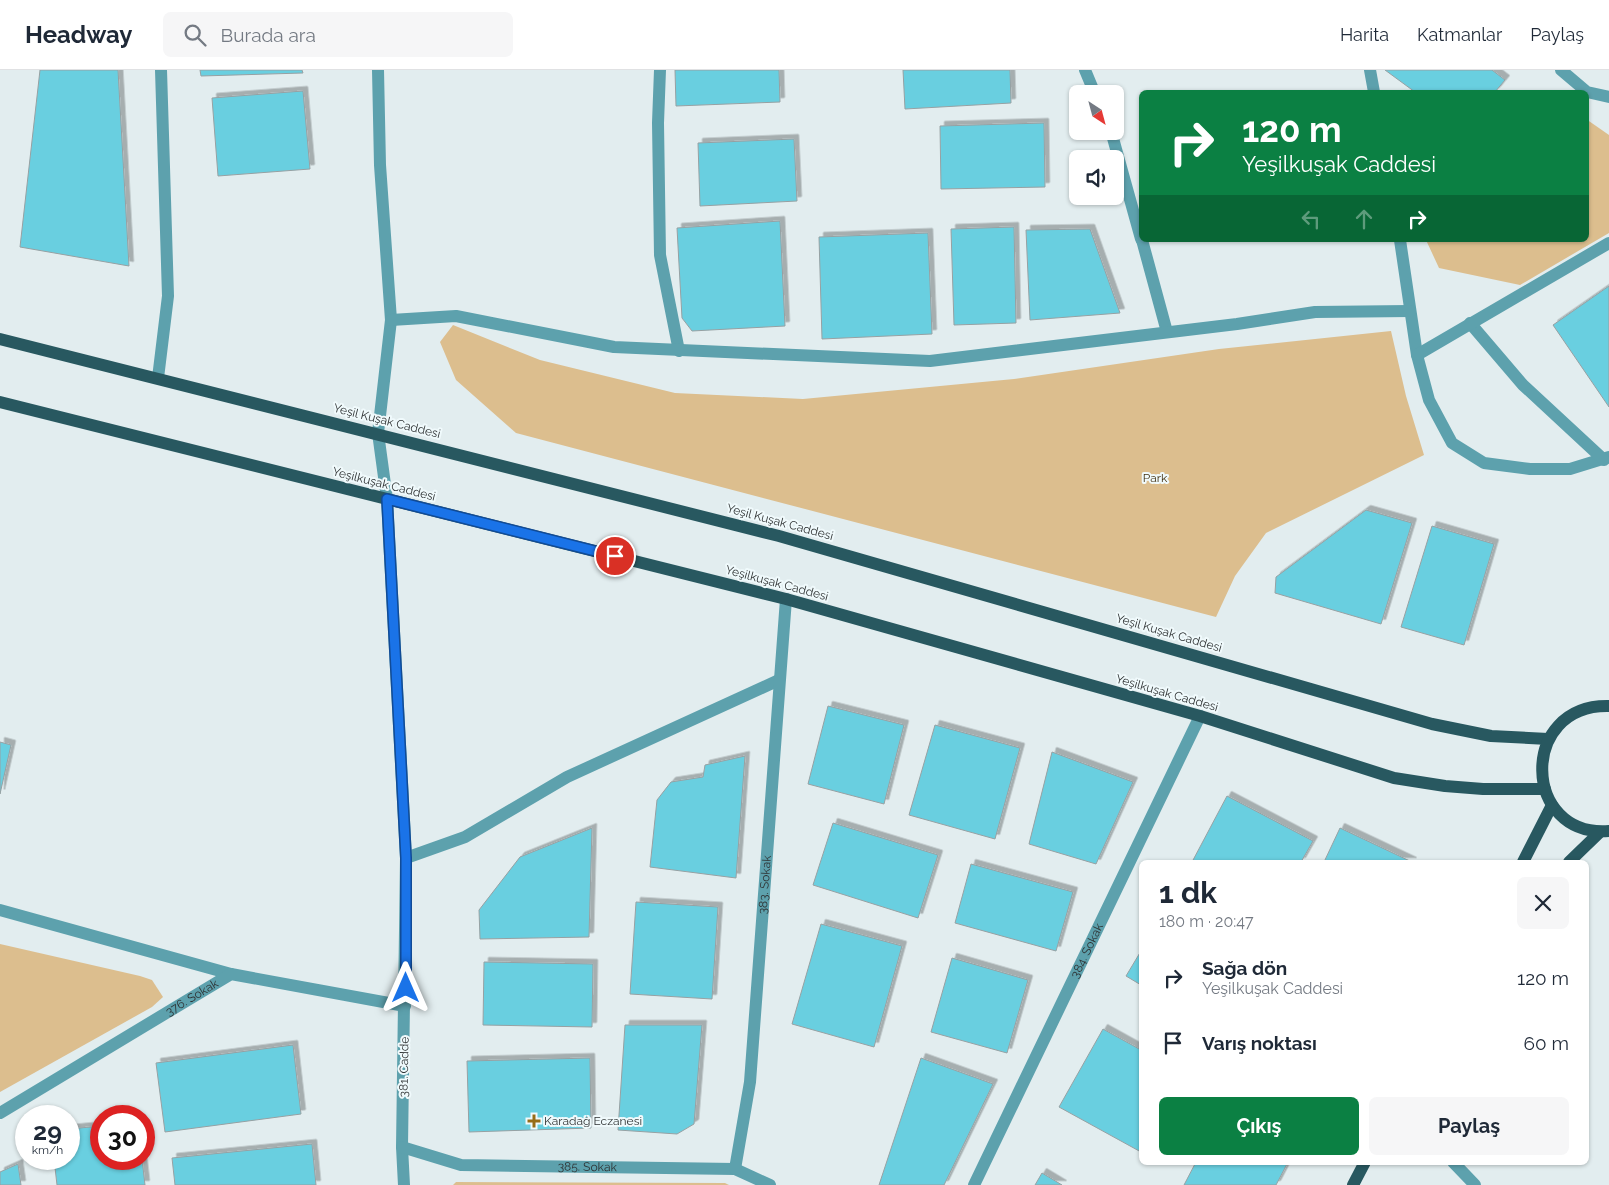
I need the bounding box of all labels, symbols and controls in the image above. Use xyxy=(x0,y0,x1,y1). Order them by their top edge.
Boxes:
search box xyxy=(163,12,513,57)
text: Headway xyxy=(25,20,133,49)
icon: search xyxy=(181,21,209,49)
text: Burada ara xyxy=(221,24,316,46)
text: Harita xyxy=(1340,24,1389,45)
text: Katmanlar xyxy=(1417,24,1502,45)
text: Paylaş xyxy=(1530,24,1584,45)
north arrow xyxy=(1069,85,1124,140)
map controls xyxy=(1069,85,1124,205)
text: 120 m xyxy=(1242,109,1342,150)
icon: right xyxy=(1159,110,1224,175)
button: sound xyxy=(1069,150,1124,205)
text: Yeşilkuşak Caddesi xyxy=(1242,151,1436,177)
icon: left xyxy=(1297,205,1325,233)
icon: ahead xyxy=(1350,205,1378,233)
icon: right xyxy=(1403,205,1431,233)
street label: Yeşil Kuşak Caddesi xyxy=(332,401,442,441)
street label: Yeşilkuşak Caddesi xyxy=(331,464,437,504)
park label: Park xyxy=(1143,471,1168,485)
street label: Yeşil Kuşak Caddesi xyxy=(725,501,835,543)
pin xyxy=(594,535,636,577)
icon: arrive xyxy=(601,542,629,570)
street label: Yeşilkuşak Caddesi xyxy=(724,563,830,603)
street label: Yeşil Kuşak Caddesi xyxy=(1114,611,1224,655)
street label: Yeşilkuşak Caddesi xyxy=(1114,672,1220,714)
street label: 383. Sokak xyxy=(756,854,774,915)
text: 1 dk xyxy=(1159,875,1217,910)
button: close xyxy=(1517,877,1569,929)
text: 180 m · 20:47 xyxy=(1159,912,1253,931)
street label: 384. Sokak xyxy=(1068,921,1106,980)
text: Sağa dön xyxy=(1202,957,1287,979)
position arrow xyxy=(379,961,431,1013)
icon: right xyxy=(1159,964,1187,992)
text: 120 m xyxy=(1517,967,1569,989)
street label: 376. Sokak xyxy=(163,976,221,1019)
text: Yeşilkuşak Caddesi xyxy=(1202,979,1343,998)
icon: arrive xyxy=(1159,1029,1187,1057)
text: Varış noktası xyxy=(1202,1032,1317,1054)
text: 60 m xyxy=(1524,1032,1569,1054)
street label: 381. Cadde xyxy=(396,1037,412,1097)
button: Çıkış xyxy=(1159,1097,1359,1155)
button: Paylaş xyxy=(1369,1097,1569,1155)
speed limit sign: 30 xyxy=(90,1105,155,1170)
place label: Karadağ Eczanesi xyxy=(544,1114,642,1128)
marker: Karadağ Eczanesi xyxy=(528,1115,540,1127)
text: 29 xyxy=(33,1116,62,1146)
text: km/h xyxy=(32,1143,63,1157)
street label: 385. Sokak xyxy=(558,1159,618,1174)

